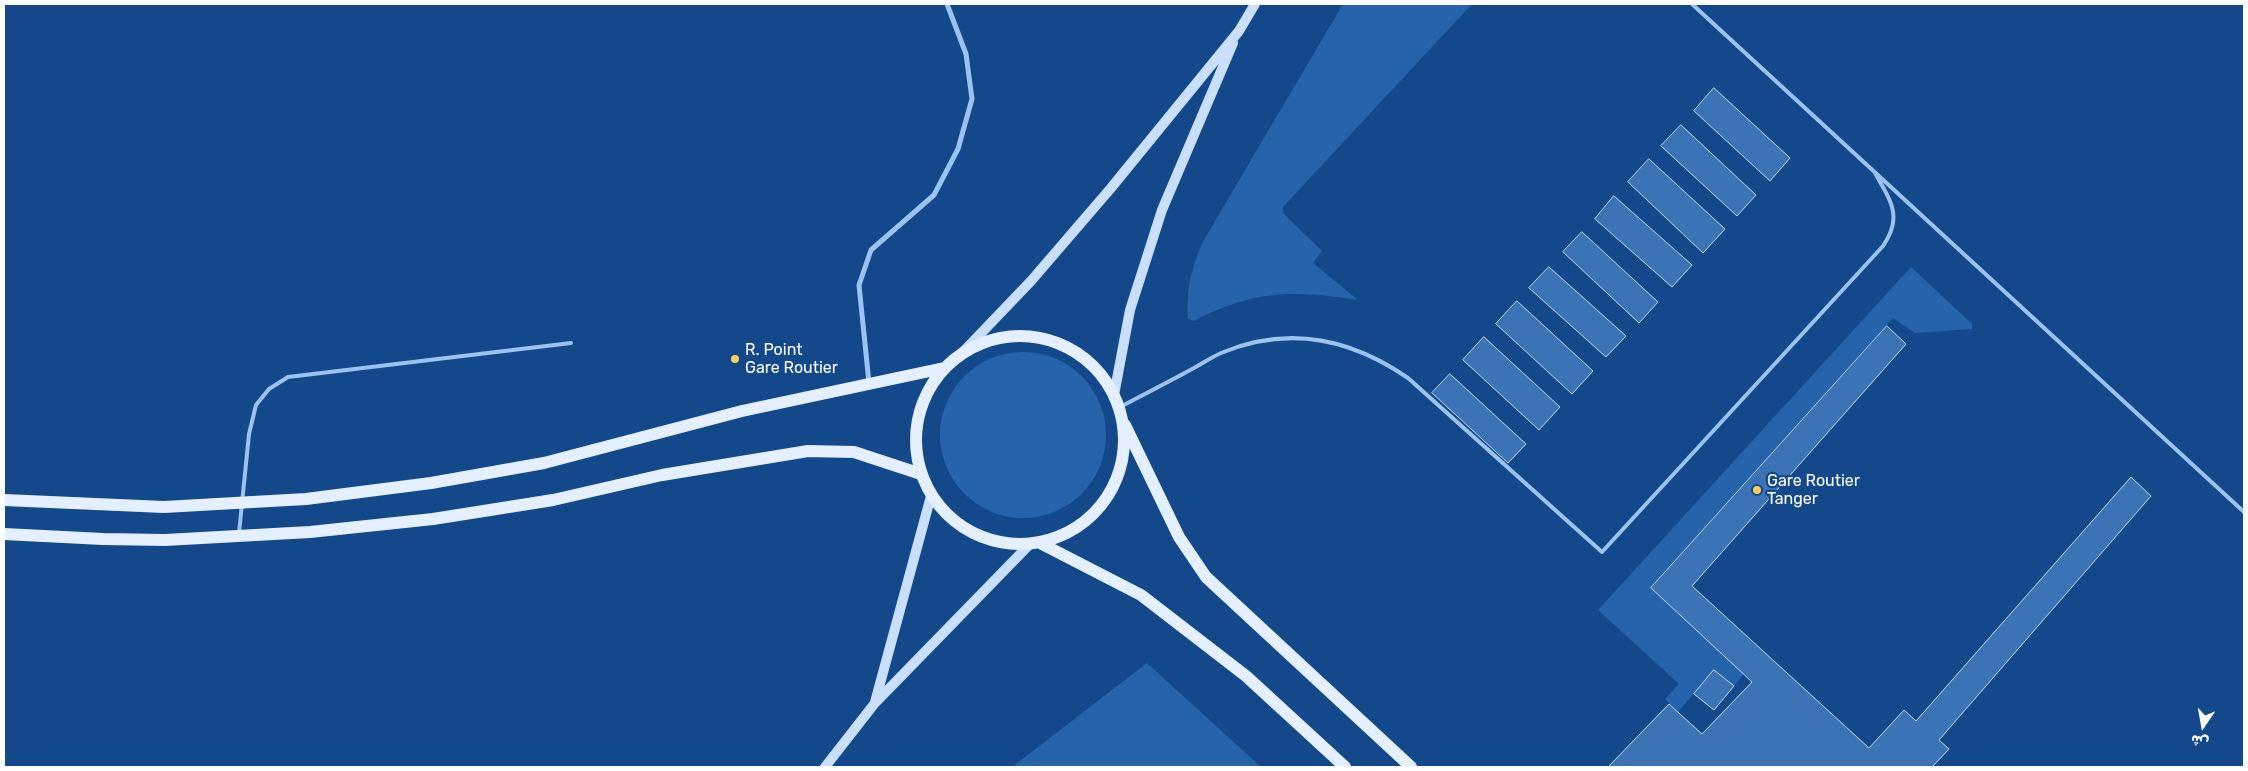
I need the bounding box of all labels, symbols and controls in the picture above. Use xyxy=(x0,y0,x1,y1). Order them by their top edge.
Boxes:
place label: R. Point Gare Routier xyxy=(745,340,838,378)
marker: R. Point Gare Routier xyxy=(729,353,741,365)
place label: Gare Routier Tanger xyxy=(1767,471,1860,509)
marker: Gare Routier Tanger xyxy=(1751,484,1763,496)
north arrow xyxy=(2178,701,2228,751)
text: ش xyxy=(2189,731,2210,751)

